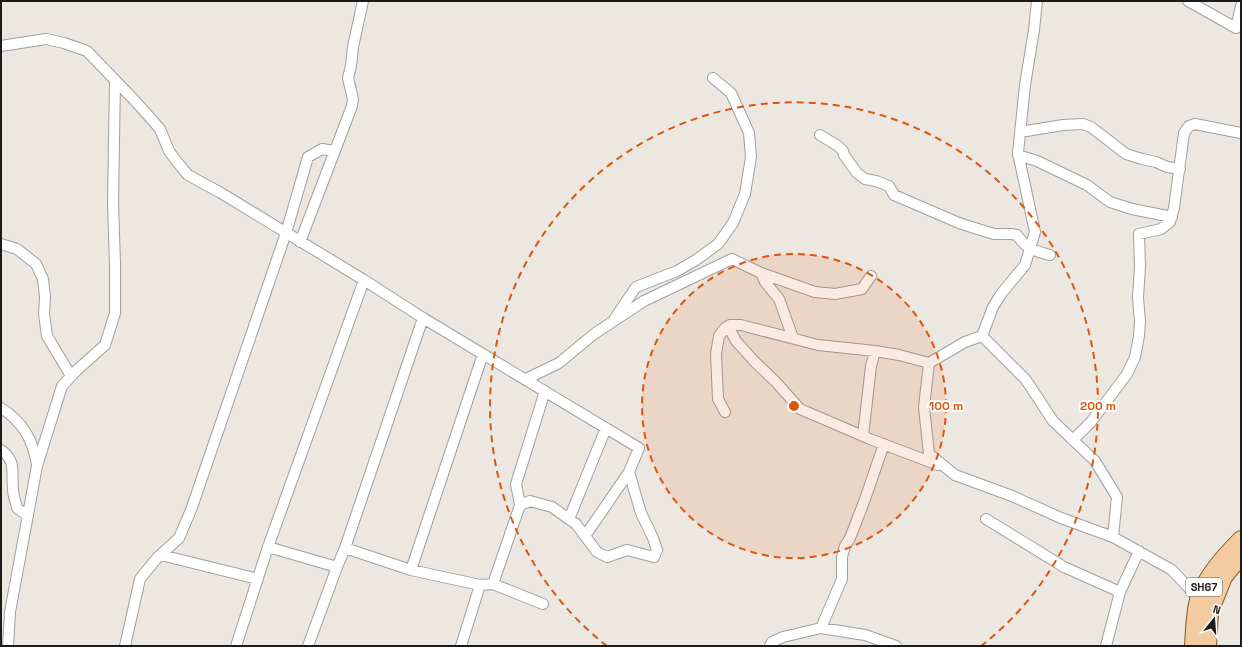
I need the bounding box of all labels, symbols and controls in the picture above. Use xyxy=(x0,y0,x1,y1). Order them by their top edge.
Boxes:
text: 100 m xyxy=(929,398,963,414)
text: 200 m xyxy=(1080,398,1116,414)
centre of rings xyxy=(787,399,801,413)
road number: SH67 xyxy=(1186,578,1222,596)
north arrow xyxy=(1194,599,1234,639)
text: N xyxy=(1211,602,1222,617)

